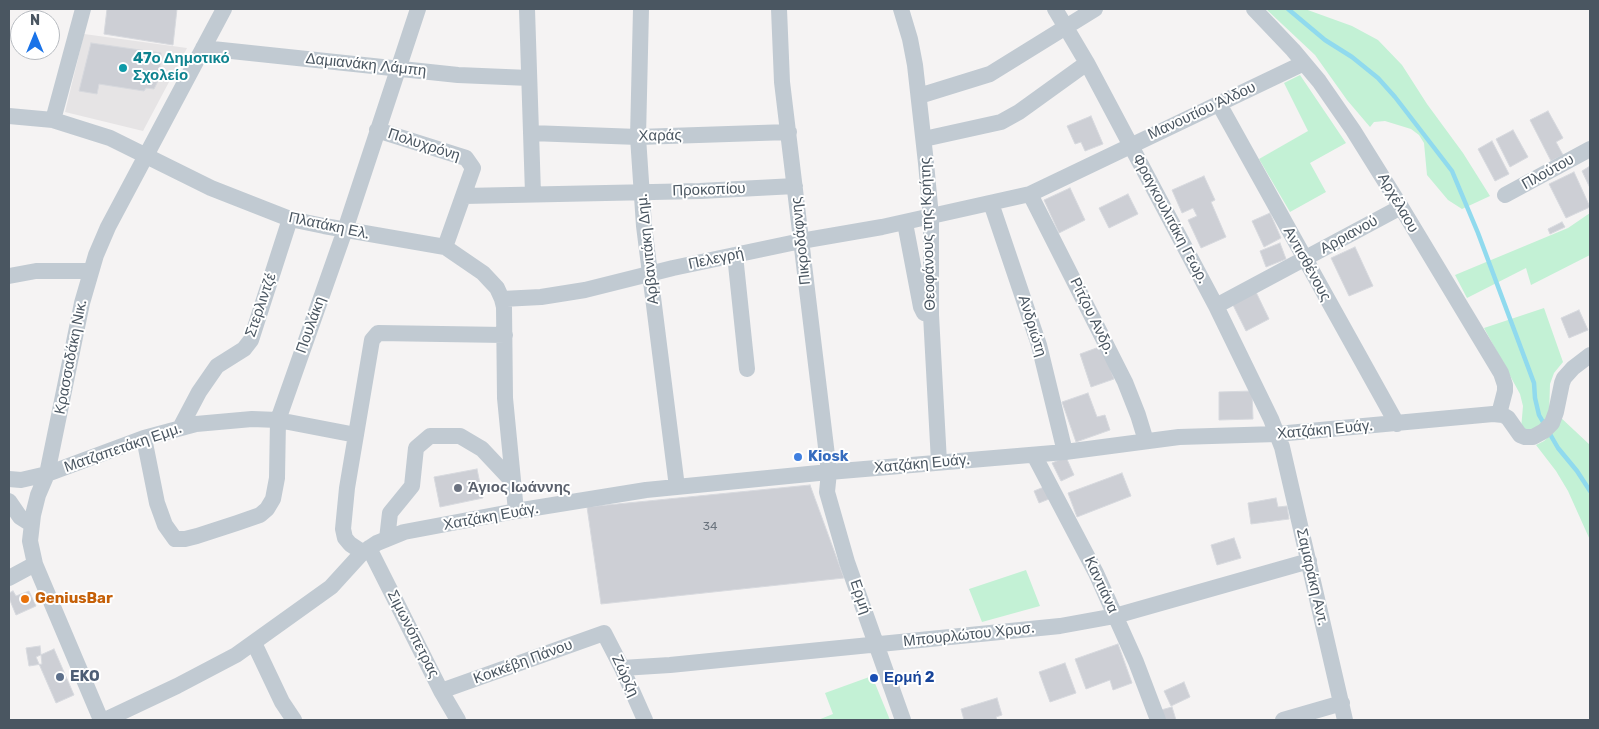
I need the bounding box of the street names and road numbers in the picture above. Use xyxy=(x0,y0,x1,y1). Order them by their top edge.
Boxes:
street label: Δαμιανάκη Λάμπη xyxy=(305,50,427,80)
street label: Μανουτίου Άλδου xyxy=(1145,78,1259,144)
street label: Πολυχρόνη xyxy=(386,125,462,165)
street label: Χαράς xyxy=(638,127,682,145)
street label: Πλούτου xyxy=(1519,150,1577,194)
street label: Φραγκουλιτάκη Γεωρ. xyxy=(1128,151,1212,287)
street label: Θεοφάνους της Κρήτης xyxy=(916,157,940,311)
street label: Αρχέλαου xyxy=(1374,170,1422,236)
street label: Προκοπίου xyxy=(672,180,746,200)
street label: Αρβανιτάκη Δημ. xyxy=(633,193,663,305)
street label: Πικροδάφνης xyxy=(787,196,815,286)
street label: Πλατάκη Ελ. xyxy=(287,209,371,243)
street label: Αρριανού xyxy=(1317,212,1381,258)
street label: Αντισθένους xyxy=(1279,224,1335,304)
street label: Πελεγρή xyxy=(687,244,745,274)
street label: Στερλιντζέ xyxy=(242,271,280,339)
street label: Ρίτζου Ανδρ. xyxy=(1066,275,1118,357)
street label: Ανδριώτη xyxy=(1014,293,1050,359)
street label: Πουλάκη xyxy=(292,294,330,356)
street label: Κρασσαδάκη Νικ. xyxy=(51,298,91,416)
street label: Χατζάκη Ευάγ. xyxy=(1276,417,1374,443)
street label: Ματζαπετάκη Εμμ. xyxy=(62,419,184,477)
street label: Χατζάκη Ευάγ. xyxy=(873,451,971,477)
street label: Χατζάκη Ευάγ. xyxy=(442,500,540,534)
street label: Σαμαράκη Αντ. xyxy=(1292,527,1332,627)
street label: Καντιάνα xyxy=(1080,554,1122,616)
street label: Ερμή xyxy=(846,577,874,617)
street label: Σιμωνόπετρας xyxy=(383,587,443,681)
street label: Μπουρλώτου Χρυσ. xyxy=(902,619,1036,651)
street label: Κοκκέβη Πάνου xyxy=(471,636,575,688)
street label: Ζώρζη xyxy=(608,652,642,700)

